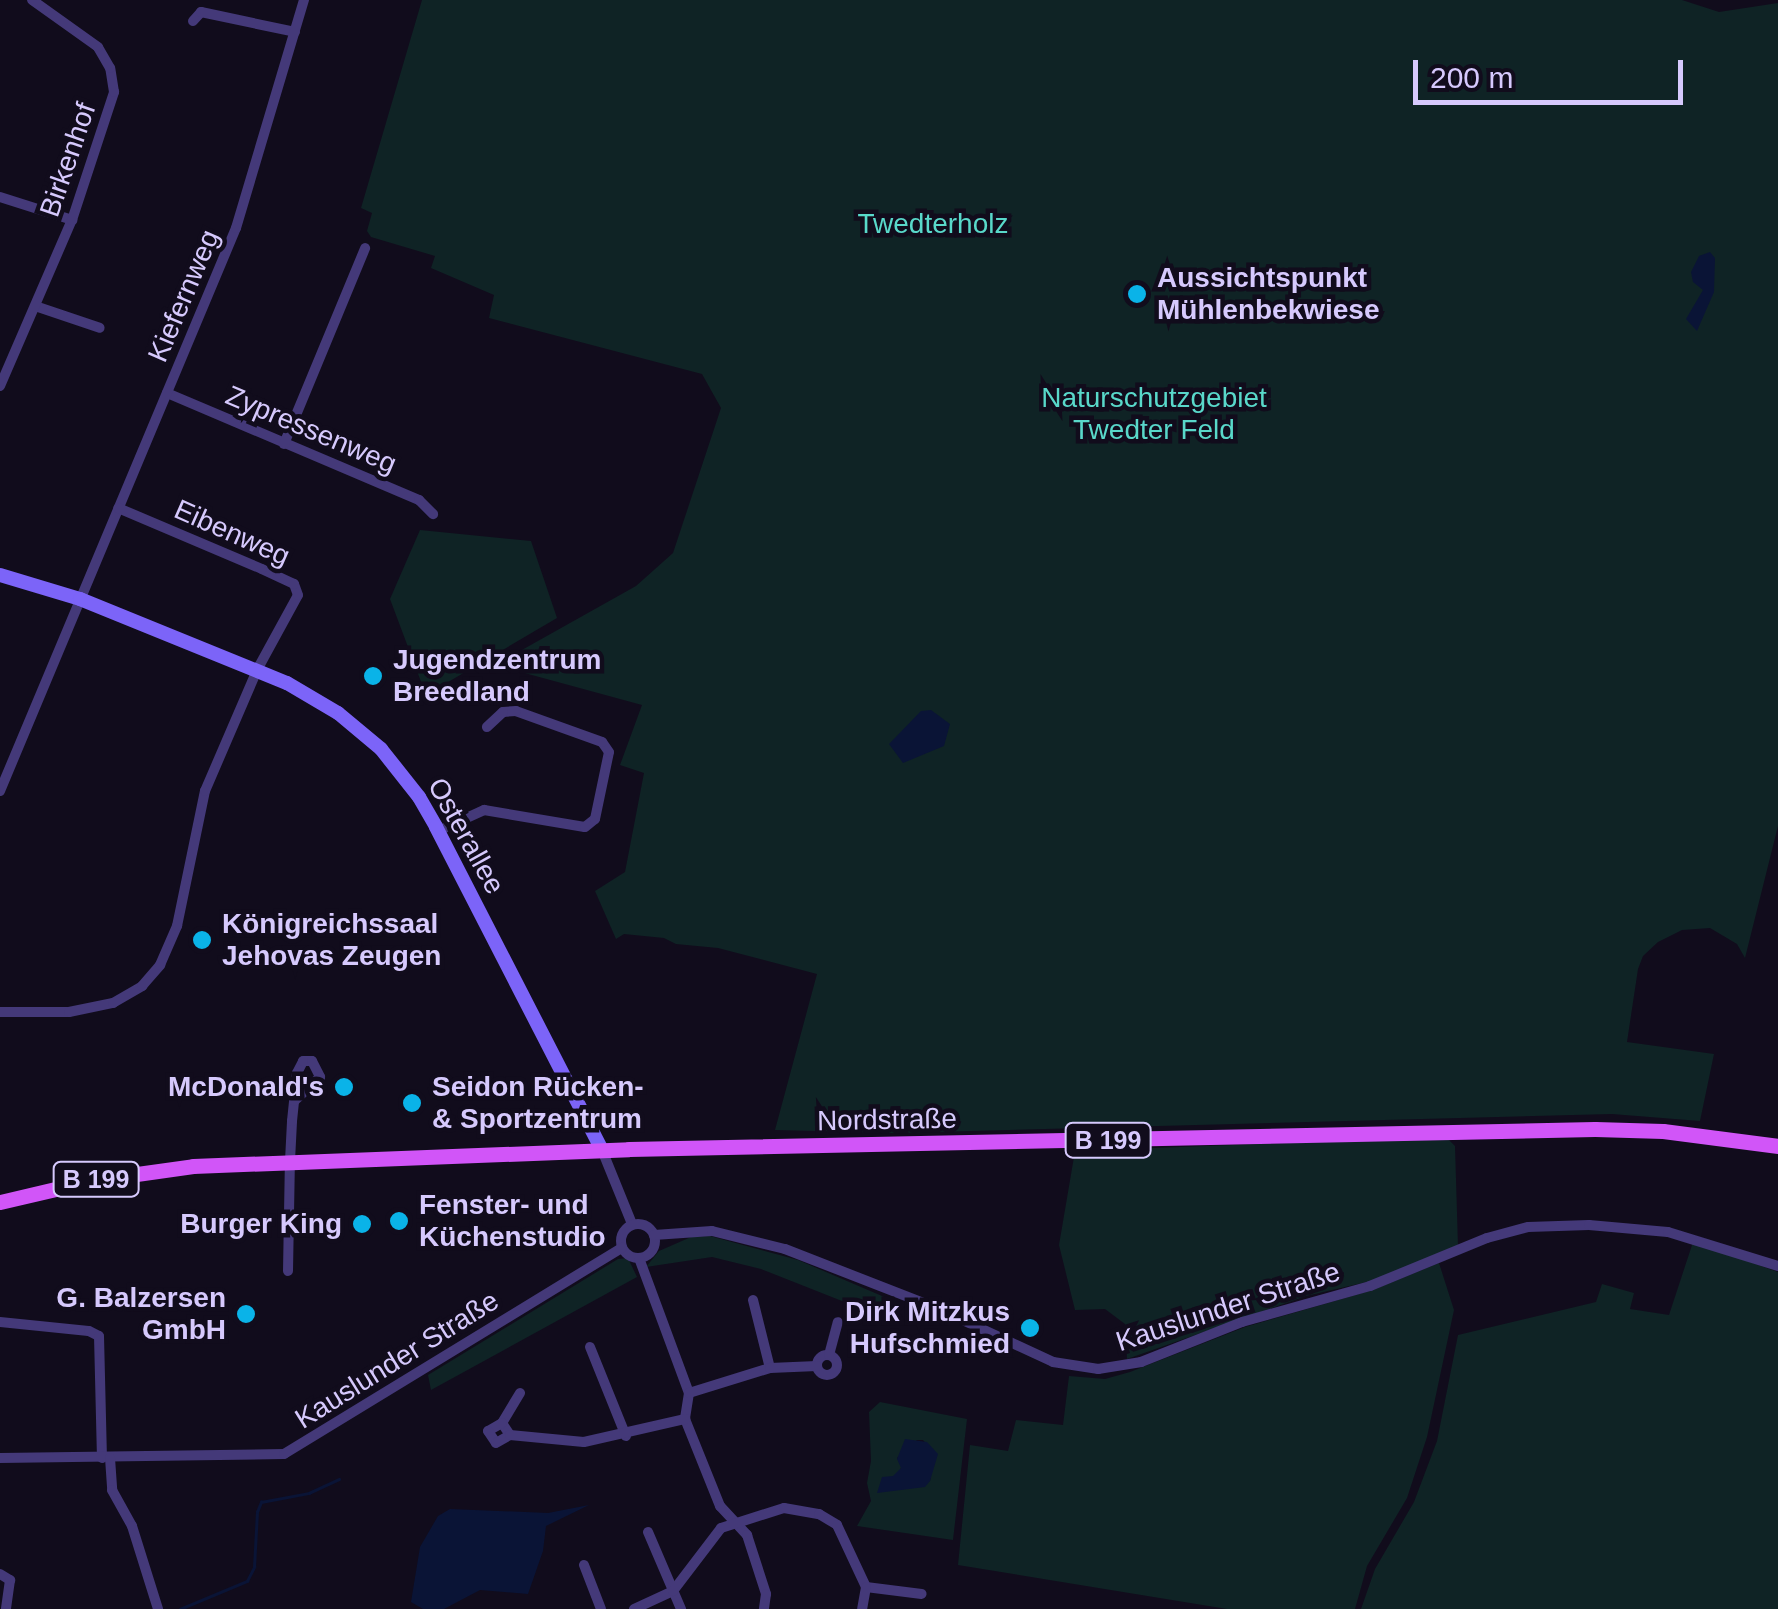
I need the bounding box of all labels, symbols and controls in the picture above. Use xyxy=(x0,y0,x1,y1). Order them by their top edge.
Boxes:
scale bar xyxy=(1418,40,1688,102)
text: 200 m xyxy=(1430,61,1513,94)
street label: Birkenhof xyxy=(33,99,103,221)
park label: Twedterholz xyxy=(858,207,1008,241)
street label: Kiefernweg xyxy=(141,225,227,367)
place label: Aussichtspunkt Mühlenbekwiese xyxy=(1157,261,1380,327)
marker: Aussichtspunkt Mühlenbekwiese xyxy=(1126,283,1148,305)
street label: Zypressenweg xyxy=(221,379,401,481)
park label: Naturschutzgebiet Twedter Feld xyxy=(1041,381,1267,447)
street label: Eibenweg xyxy=(169,493,295,573)
place label: Jugendzentrum Breedland xyxy=(393,643,601,709)
marker: Jugendzentrum Breedland xyxy=(362,665,384,687)
street label: Osterallee xyxy=(420,772,512,900)
place label: Königreichssaal Jehovas Zeugen xyxy=(222,907,441,973)
marker: Königreichssaal Jehovas Zeugen xyxy=(191,929,213,951)
place label: McDonald's xyxy=(168,1070,324,1104)
place label: Seidon Rücken- & Sportzentrum xyxy=(432,1070,644,1136)
marker: McDonald's xyxy=(333,1076,355,1098)
marker: Seidon Rücken- & Sportzentrum xyxy=(401,1092,423,1114)
street label: Nordstraße xyxy=(817,1102,957,1138)
road number: B 199 xyxy=(1063,1120,1153,1160)
road number: B 199 xyxy=(51,1159,141,1199)
place label: Fenster- und Küchenstudio xyxy=(419,1188,606,1254)
place label: Burger King xyxy=(180,1207,342,1241)
marker: Fenster- und Küchenstudio xyxy=(388,1210,410,1232)
marker: Burger King xyxy=(351,1213,373,1235)
street label: Kauslunder Straße xyxy=(1112,1255,1344,1359)
place label: G. Balzersen GmbH xyxy=(56,1281,226,1347)
street label: Kauslunder Straße xyxy=(289,1284,505,1436)
place label: Dirk Mitzkus Hufschmied xyxy=(845,1295,1010,1361)
marker: G. Balzersen GmbH xyxy=(235,1303,257,1325)
marker: Dirk Mitzkus Hufschmied xyxy=(1019,1317,1041,1339)

